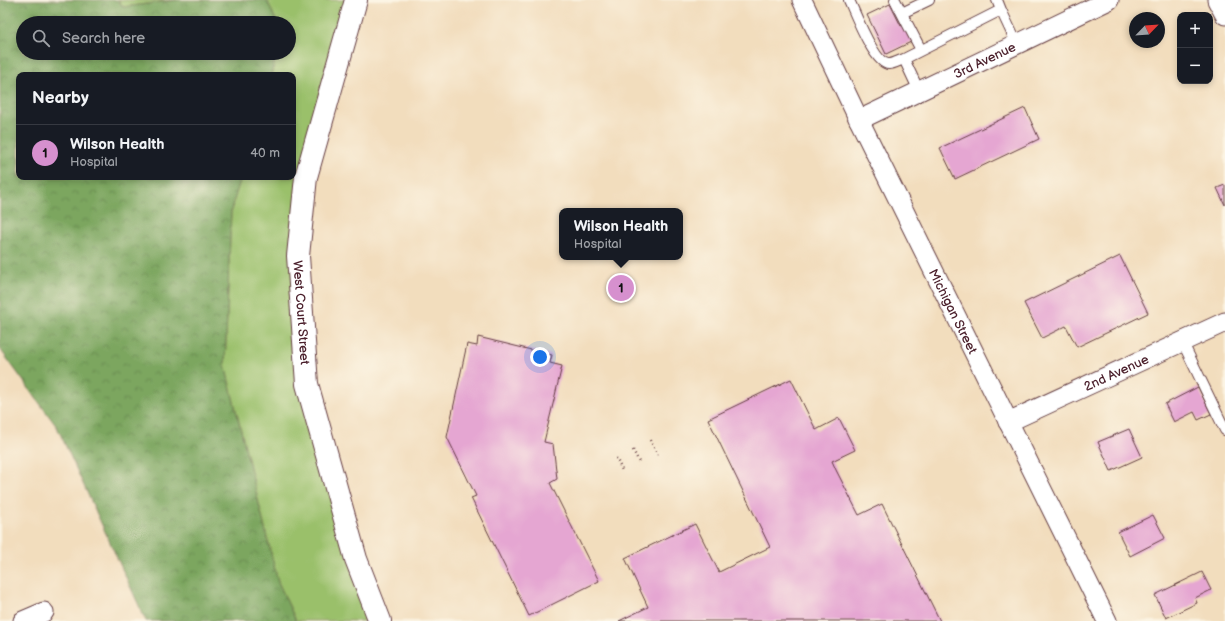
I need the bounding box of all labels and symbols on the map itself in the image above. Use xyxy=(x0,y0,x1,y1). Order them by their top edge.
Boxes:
north arrow xyxy=(1129,12,1165,48)
street label: 3rd Avenue xyxy=(951,39,1019,82)
street label: West Court Street xyxy=(289,260,313,365)
street label: Michigan Street xyxy=(925,266,980,357)
pin: 1 xyxy=(608,273,634,303)
your location xyxy=(530,347,550,367)
street label: 2nd Avenue xyxy=(1082,351,1152,395)

